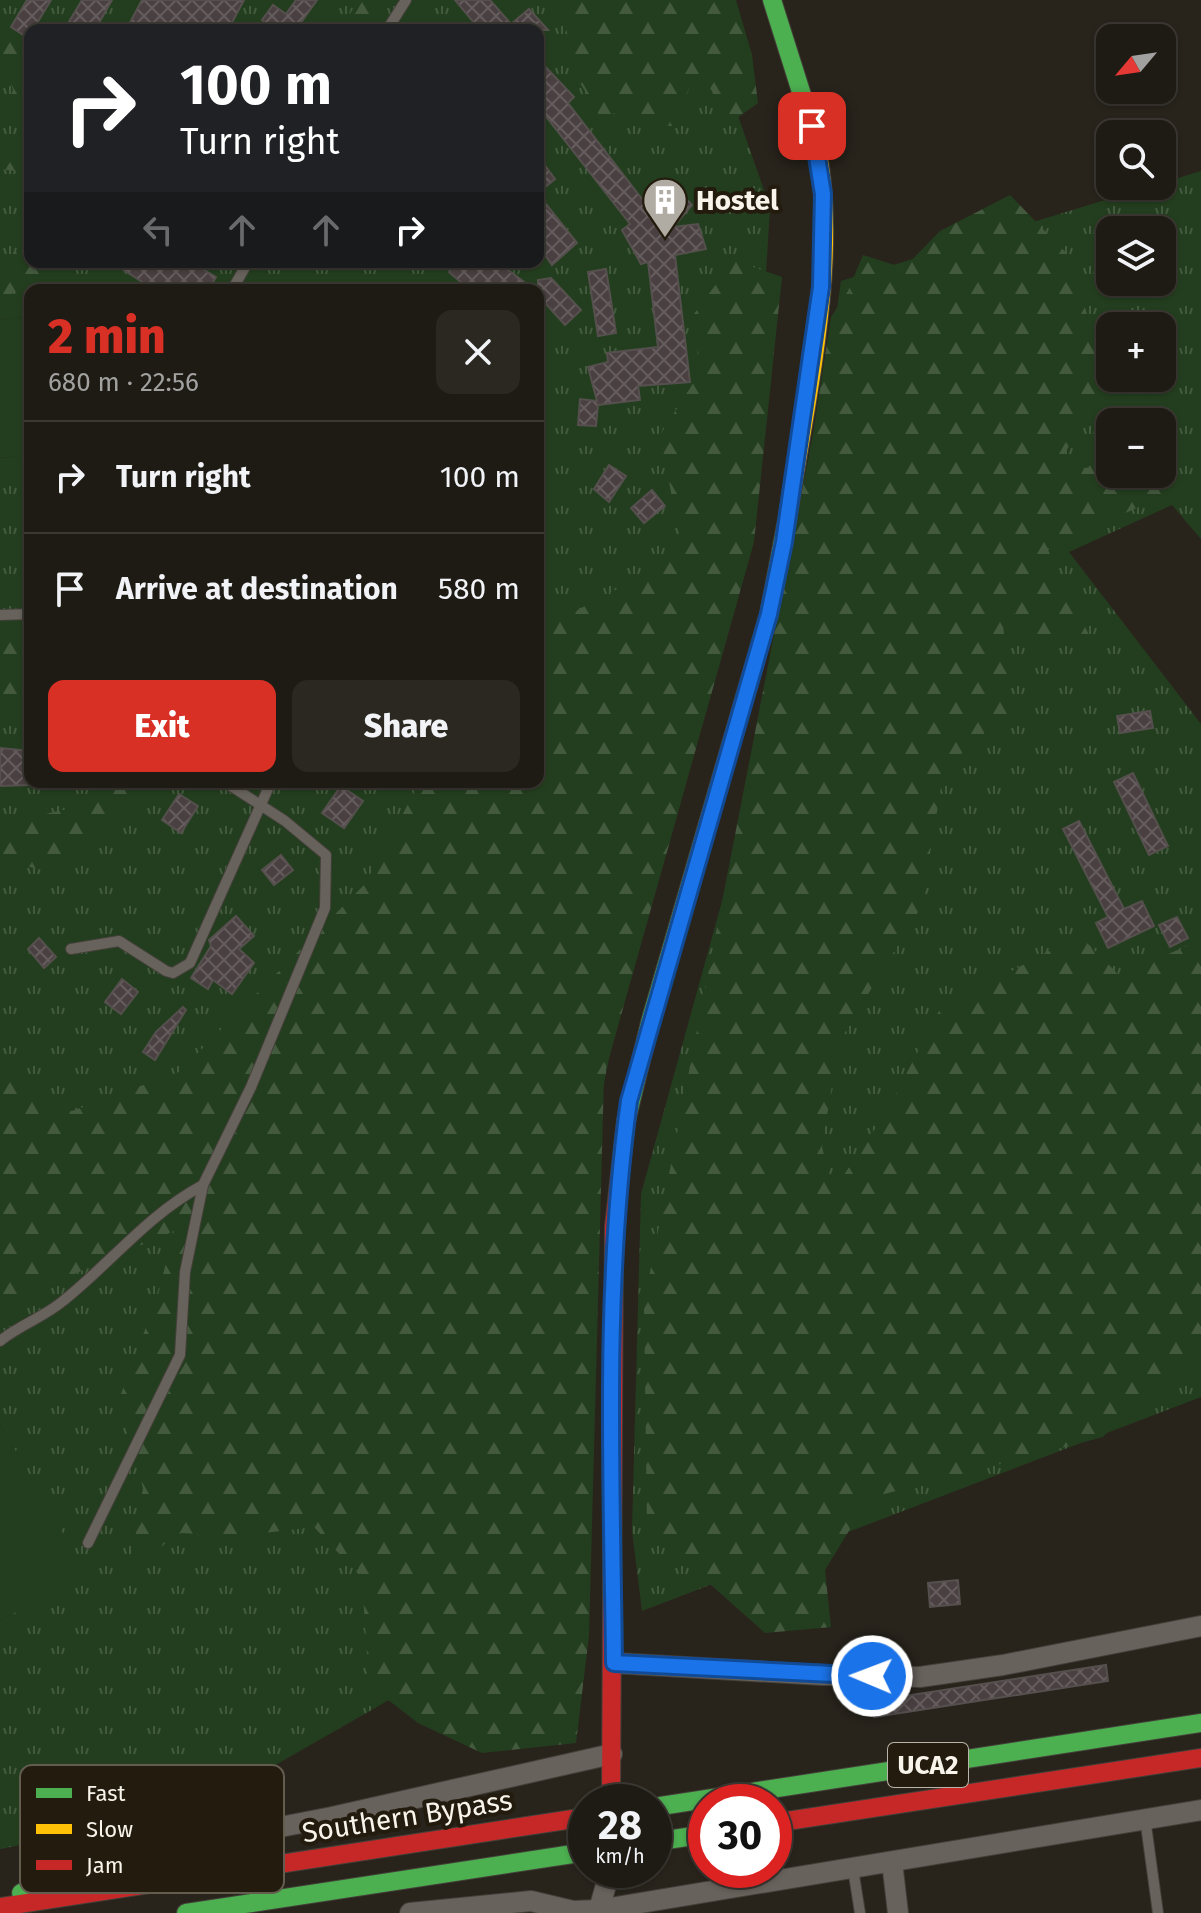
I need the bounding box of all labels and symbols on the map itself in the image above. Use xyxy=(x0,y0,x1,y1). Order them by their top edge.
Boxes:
north arrow xyxy=(1096,24,1176,104)
pin xyxy=(778,92,846,160)
building icon: Hostel xyxy=(641,176,689,239)
place label: Hostel xyxy=(696,184,779,217)
position arrow xyxy=(830,1634,914,1718)
road number: UCA2 xyxy=(888,1743,968,1787)
legend xyxy=(20,1765,284,1893)
text: Fast xyxy=(86,1780,126,1807)
street label: Southern Bypass xyxy=(300,1784,515,1849)
speed limit sign: 30 xyxy=(688,1784,792,1888)
text: Slow xyxy=(86,1816,133,1843)
text: Jam xyxy=(86,1852,124,1879)

